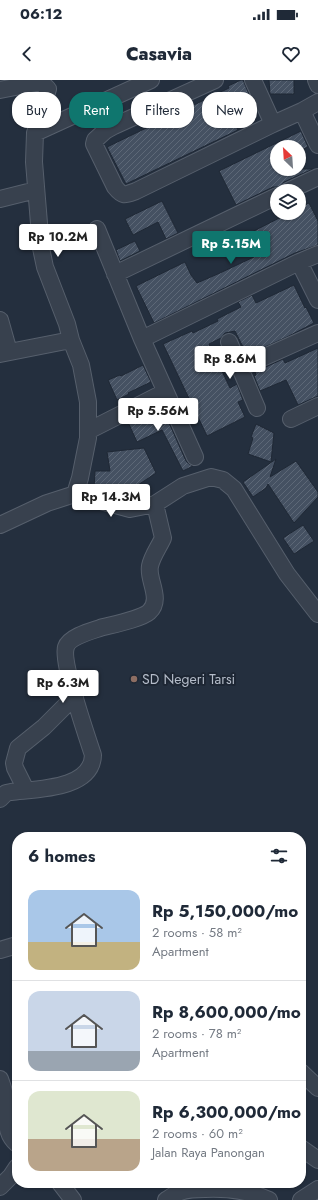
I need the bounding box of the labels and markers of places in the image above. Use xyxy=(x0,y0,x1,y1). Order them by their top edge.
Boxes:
pin: Rp 10.2M xyxy=(17,224,99,258)
pin: Rp 5.15M xyxy=(190,231,272,265)
pin: Rp 8.6M xyxy=(193,346,267,380)
pin: Rp 5.56M xyxy=(117,398,199,432)
pin: Rp 14.3M xyxy=(70,484,152,518)
place label: SD Negeri Tarsi xyxy=(142,669,235,689)
pin: Rp 6.3M xyxy=(26,670,100,704)
marker: SD Negeri Tarsi xyxy=(129,674,139,684)

